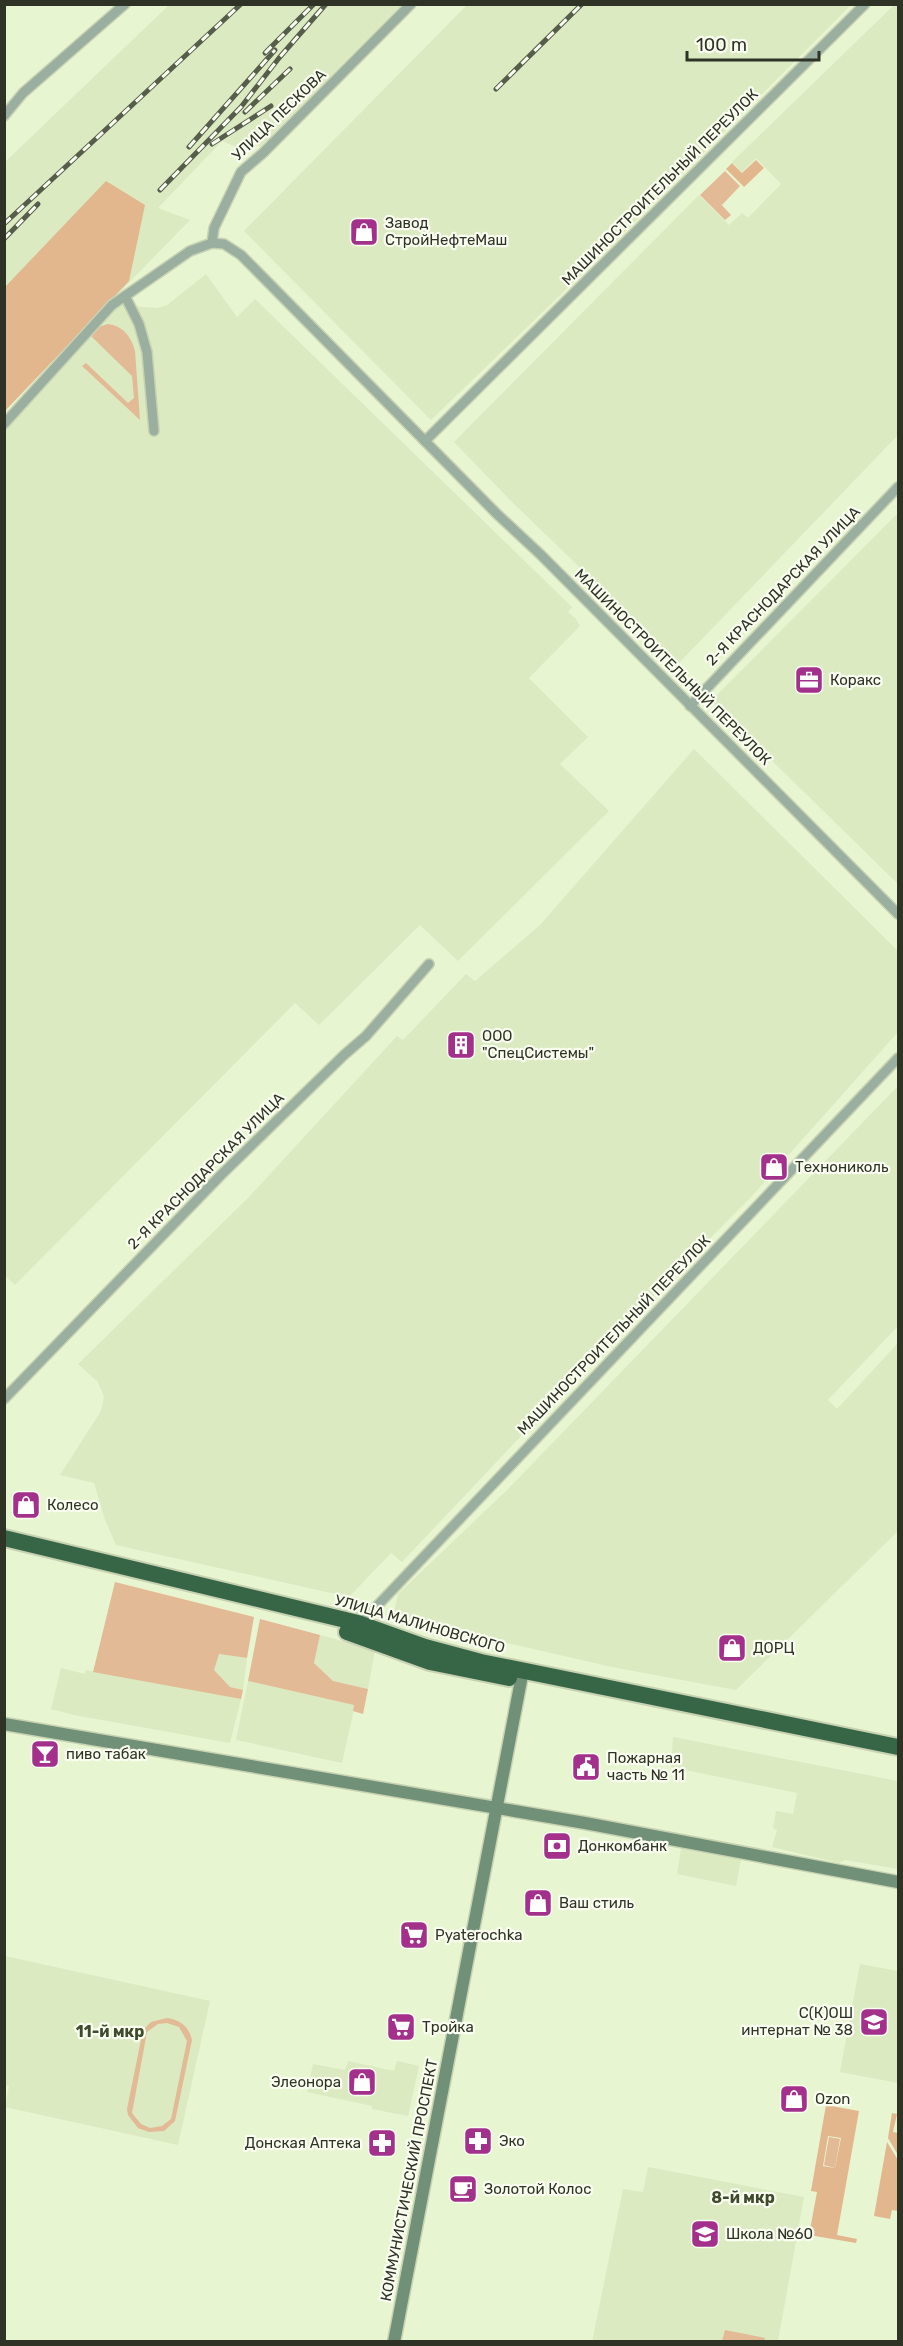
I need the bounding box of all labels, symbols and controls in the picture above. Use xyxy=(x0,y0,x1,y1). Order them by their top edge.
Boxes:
scale bar xyxy=(687,24,819,62)
text: 100 m xyxy=(696,34,747,56)
street label: УЛИЦА ПЕСКОВА xyxy=(228,66,330,164)
street label: МАШИНОСТРОИТЕЛЬНЫЙ ПЕРЕУЛОК xyxy=(558,85,762,289)
place label: Завод СтройНефтеМаш xyxy=(385,214,507,249)
shop icon: Завод СтройНефтеМаш xyxy=(348,216,380,248)
street label: 2-Я КРАСНОДАРСКАЯ УЛИЦА xyxy=(702,503,864,669)
street label: МАШИНОСТРОИТЕЛЬНЫЙ ПЕРЕУЛОК xyxy=(571,565,775,769)
office icon: Коракс xyxy=(793,664,825,696)
place label: Коракс xyxy=(830,671,881,689)
place label: ООО "СпецСистемы" xyxy=(482,1027,594,1062)
building icon: ООО "СпецСистемы" xyxy=(445,1029,477,1061)
street label: 2-Я КРАСНОДАРСКАЯ УЛИЦА xyxy=(124,1089,288,1253)
shop icon: Технониколь xyxy=(758,1151,790,1183)
place label: Технониколь xyxy=(795,1158,889,1176)
street label: МАШИНОСТРОИТЕЛЬНЫЙ ПЕРЕУЛОК xyxy=(514,1231,715,1439)
shop icon: Колесо xyxy=(10,1489,42,1521)
place label: Колесо xyxy=(47,1496,99,1514)
street label: УЛИЦА МАЛИНОВСКОГО xyxy=(333,1591,507,1657)
shop icon: ДОРЦ xyxy=(716,1632,748,1664)
place label: ДОРЦ xyxy=(753,1639,794,1657)
bar icon: пиво табак xyxy=(29,1738,61,1770)
place label: пиво табак xyxy=(66,1745,146,1763)
place label: Пожарная часть № 11 xyxy=(607,1749,685,1784)
public building icon: Пожарная часть № 11 xyxy=(570,1751,602,1783)
bank icon: Донкомбанк xyxy=(541,1830,573,1862)
place label: Донкомбанк xyxy=(578,1837,667,1855)
shop icon: Ваш стиль xyxy=(522,1887,554,1919)
place label: Ваш стиль xyxy=(559,1894,635,1912)
supermarket icon: Pyaterochka xyxy=(398,1919,430,1951)
place label: Pyaterochka xyxy=(435,1926,523,1944)
place label: С(К)ОШ интернат № 38 xyxy=(741,2004,853,2039)
school or university icon: С(К)ОШ интернат № 38 xyxy=(858,2006,890,2038)
supermarket icon: Тройка xyxy=(385,2011,417,2043)
place label: Тройка xyxy=(422,2018,474,2036)
district label: 11-й мкр xyxy=(76,2022,144,2041)
street label: КОММУНИСТИЧЕСКИЙ ПРОСПЕКТ xyxy=(377,2057,441,2303)
shop icon: Элеонора xyxy=(346,2066,378,2098)
place label: Элеонора xyxy=(271,2073,341,2091)
shop icon: Ozon xyxy=(778,2083,810,2115)
place label: Ozon xyxy=(815,2090,850,2108)
pharmacy icon: Эко xyxy=(462,2125,494,2157)
pharmacy icon: Донская Аптека xyxy=(366,2127,398,2159)
place label: Эко xyxy=(499,2132,525,2150)
place label: Донская Аптека xyxy=(245,2134,361,2152)
cafe icon: Золотой Колос xyxy=(447,2173,479,2205)
place label: Золотой Колос xyxy=(484,2180,591,2198)
district label: 8-й мкр xyxy=(711,2188,775,2207)
school or university icon: Школа №60 xyxy=(689,2218,721,2250)
place label: Школа №60 xyxy=(726,2225,813,2243)

